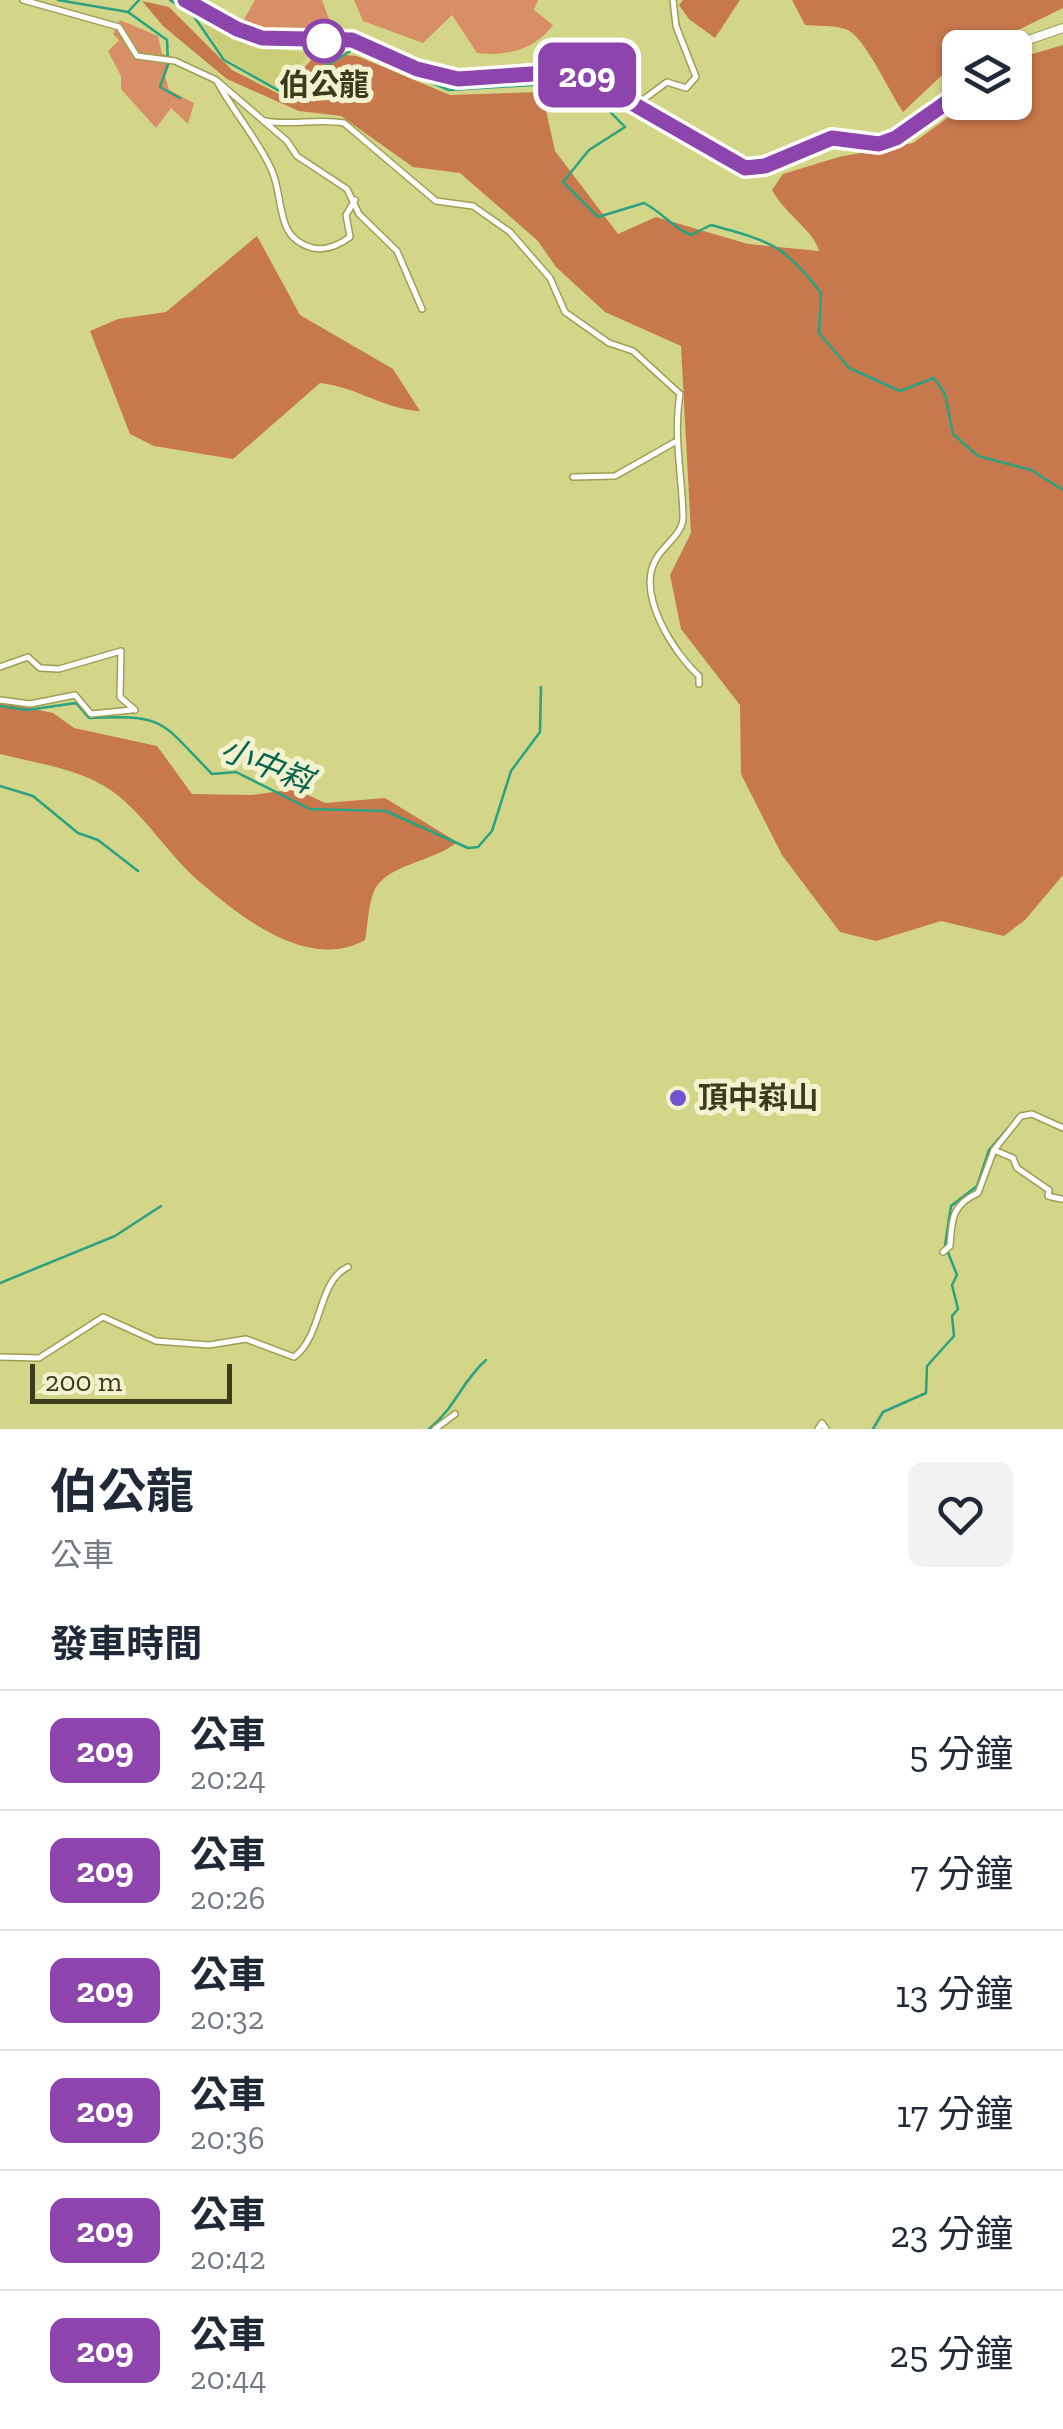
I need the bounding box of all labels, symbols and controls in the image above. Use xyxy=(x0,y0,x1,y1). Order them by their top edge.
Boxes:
marker: 伯公龍 xyxy=(303,20,345,62)
map controls xyxy=(942,30,1032,120)
button: layers xyxy=(942,30,1032,120)
line badge: 209 xyxy=(530,42,644,108)
text: 209 xyxy=(558,54,616,96)
place label: 伯公龍 xyxy=(279,67,369,103)
water label: 小中嵙 xyxy=(215,729,321,802)
place label: 頂中嵙山 xyxy=(698,1080,818,1116)
marker: 頂中嵙山 xyxy=(667,1087,689,1109)
scale bar xyxy=(30,1359,232,1404)
text: 200 m xyxy=(45,1365,122,1398)
button: heart xyxy=(908,1462,1013,1567)
text: 伯公龍 xyxy=(50,1463,194,1520)
text: 公車 xyxy=(50,1536,114,1574)
text: 發車時間 xyxy=(50,1621,202,1667)
text: 公車 xyxy=(190,1712,266,1758)
text: 209 xyxy=(76,1729,134,1771)
text: 5 分鐘 xyxy=(909,1731,1013,1777)
text: 20:24 xyxy=(190,1759,266,1797)
text: 公車 xyxy=(190,1832,266,1878)
text: 209 xyxy=(76,1849,134,1891)
text: 7 分鐘 xyxy=(910,1851,1013,1897)
text: 20:26 xyxy=(190,1879,266,1917)
text: 公車 xyxy=(190,1952,266,1998)
text: 209 xyxy=(76,1969,134,2011)
text: 13 分鐘 xyxy=(895,1971,1013,2017)
text: 20:32 xyxy=(190,1999,264,2037)
text: 公車 xyxy=(190,2072,266,2118)
text: 209 xyxy=(76,2089,134,2131)
text: 17 分鐘 xyxy=(896,2091,1013,2137)
text: 20:36 xyxy=(190,2119,265,2157)
text: 公車 xyxy=(190,2192,266,2238)
text: 209 xyxy=(76,2209,134,2251)
text: 23 分鐘 xyxy=(890,2211,1013,2257)
text: 20:42 xyxy=(190,2239,266,2277)
text: 公車 xyxy=(190,2312,266,2358)
text: 209 xyxy=(76,2329,134,2371)
text: 25 分鐘 xyxy=(889,2331,1013,2377)
text: 20:44 xyxy=(190,2359,267,2397)

